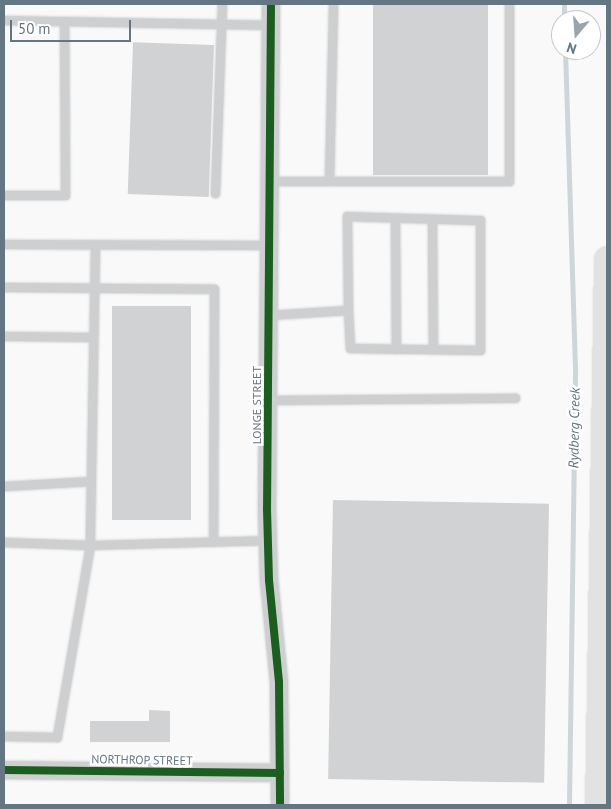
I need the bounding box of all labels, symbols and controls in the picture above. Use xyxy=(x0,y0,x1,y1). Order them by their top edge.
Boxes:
scale bar xyxy=(12,10,134,42)
north arrow xyxy=(551,10,601,60)
text: 50 m xyxy=(18,19,51,38)
text: N xyxy=(565,38,579,58)
street label: LONGE STREET xyxy=(250,366,264,444)
water label: Rydberg Creek xyxy=(565,387,583,469)
street label: NORTHROP STREET xyxy=(91,752,193,768)

